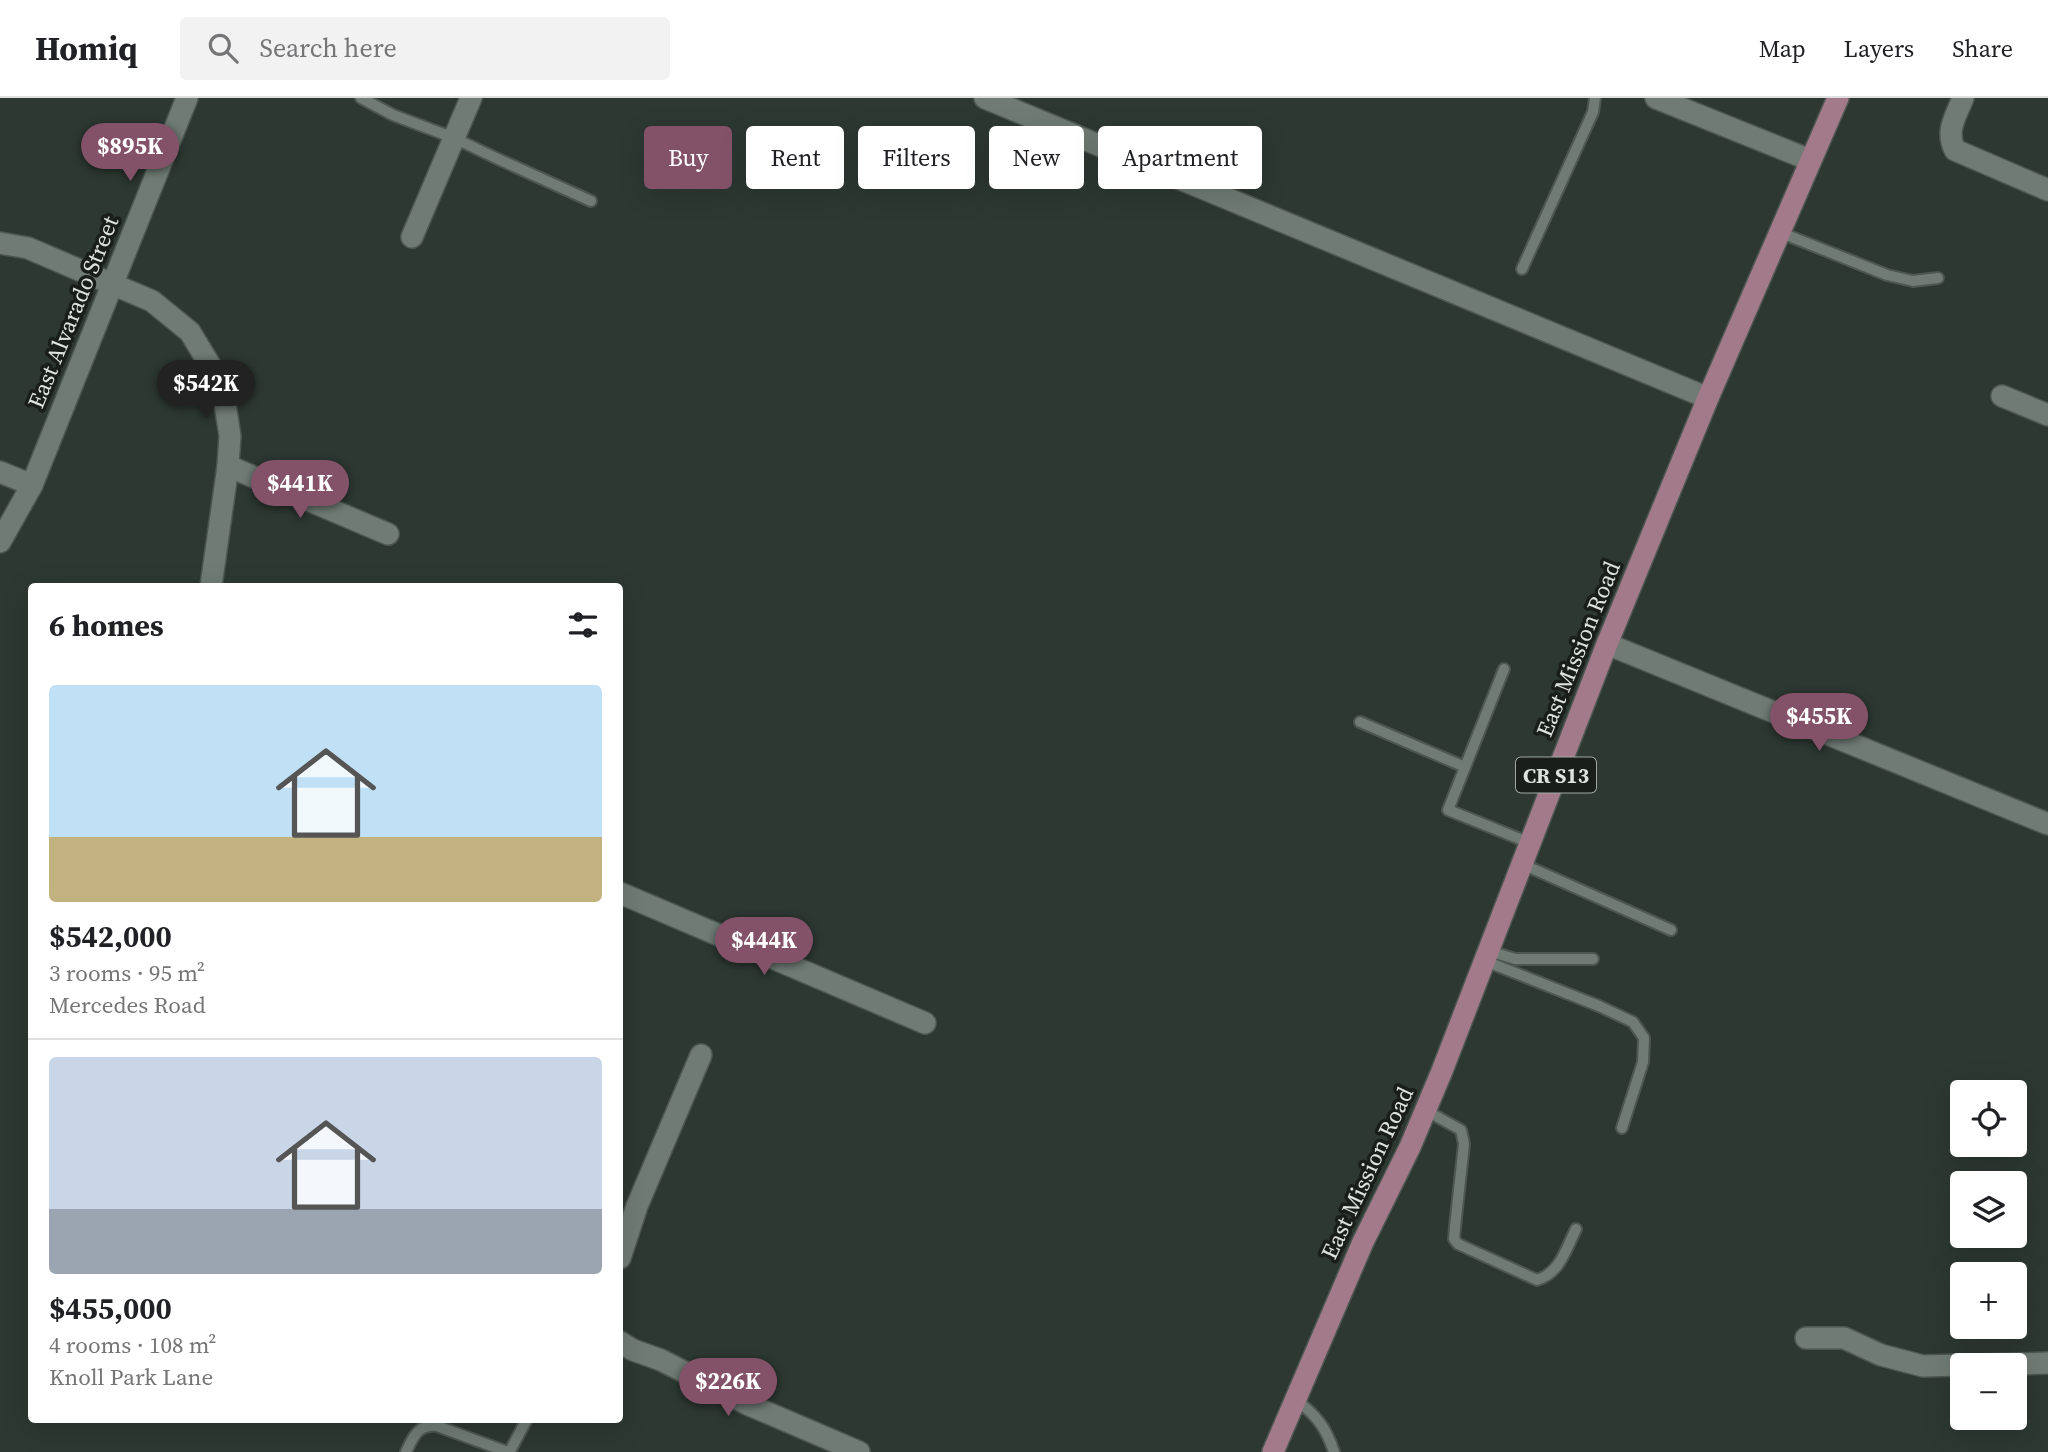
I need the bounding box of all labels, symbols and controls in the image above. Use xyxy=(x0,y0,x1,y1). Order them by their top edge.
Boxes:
search box xyxy=(180,17,670,80)
text: Homiq xyxy=(35,26,138,71)
icon: search xyxy=(204,29,242,67)
text: Search here xyxy=(260,30,397,66)
text: Map xyxy=(1759,32,1806,65)
text: Layers xyxy=(1844,32,1914,65)
text: Share xyxy=(1952,32,2013,65)
pin: $895K xyxy=(81,123,179,183)
chip: Buy xyxy=(644,126,732,189)
chip: Rent xyxy=(746,126,844,189)
chip: Filters xyxy=(858,126,975,189)
chip: New xyxy=(989,126,1084,189)
chip: Apartment xyxy=(1098,126,1262,189)
text: $895K xyxy=(97,130,163,162)
street label: East Alvarado Street xyxy=(20,211,126,413)
pin: $542K xyxy=(157,360,255,420)
text: $542K xyxy=(173,367,239,399)
pin: $441K xyxy=(251,460,349,520)
text: $441K xyxy=(267,467,333,499)
street label: East Mission Road xyxy=(1528,556,1628,742)
text: 6 homes xyxy=(49,605,164,646)
icon: filters xyxy=(564,606,602,644)
pin: $455K xyxy=(1770,694,1868,753)
text: $455K xyxy=(1786,700,1852,732)
icon: home xyxy=(263,730,389,856)
road number: CR S13 xyxy=(1516,758,1596,792)
text: $542,000 xyxy=(49,916,172,957)
pin: $444K xyxy=(715,918,813,977)
text: $444K xyxy=(731,924,797,956)
text: 3 rooms · 95 m² xyxy=(49,957,205,989)
text: Mercedes Road xyxy=(49,989,206,1021)
map controls xyxy=(1950,1080,2027,1430)
button: locate xyxy=(1950,1080,2027,1157)
street label: East Mission Road xyxy=(1313,1082,1421,1264)
icon: home xyxy=(263,1102,389,1228)
button: layers xyxy=(1950,1171,2027,1248)
button: + xyxy=(1950,1262,2027,1339)
text: $455,000 xyxy=(49,1288,172,1329)
text: 4 rooms · 108 m² xyxy=(49,1329,216,1361)
button: − xyxy=(1950,1353,2027,1430)
pin: $226K xyxy=(679,1358,777,1418)
text: Knoll Park Lane xyxy=(49,1361,213,1393)
text: $226K xyxy=(695,1365,761,1397)

